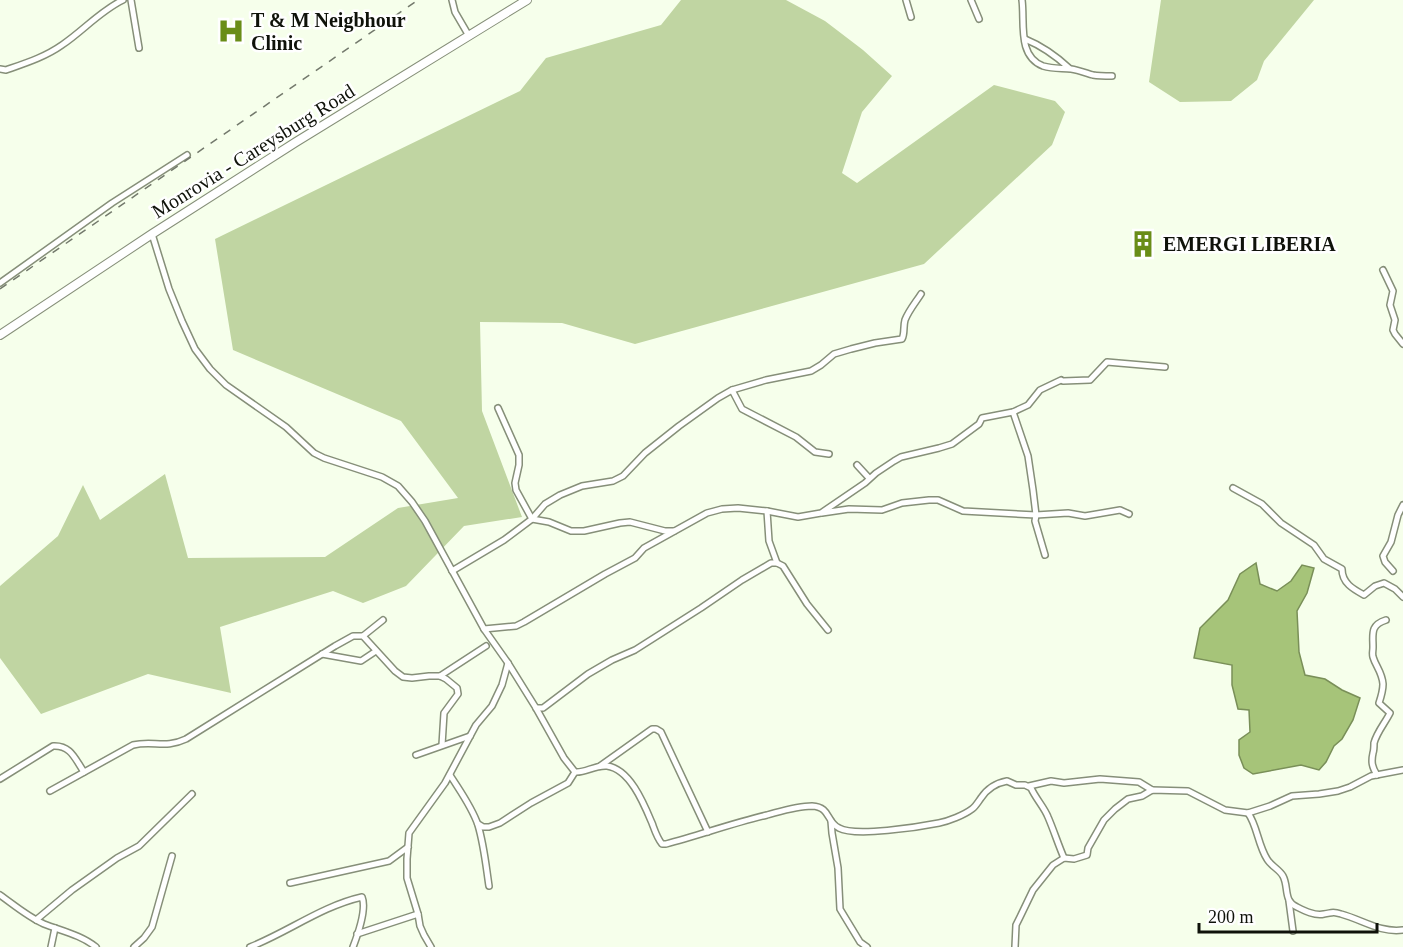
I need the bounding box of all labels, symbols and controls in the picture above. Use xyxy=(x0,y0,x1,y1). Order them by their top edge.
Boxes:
place label: T & M Neigbhour Clinic xyxy=(251,9,406,54)
hospital icon: T & M Neigbhour Clinic xyxy=(216,16,246,46)
street label: Monrovia - Careysburg Road xyxy=(148,80,359,223)
building icon: EMERGI LIBERIA xyxy=(1128,229,1158,259)
place label: EMERGI LIBERIA xyxy=(1163,233,1336,255)
scale bar xyxy=(1199,896,1378,934)
text: 200 m xyxy=(1208,907,1254,927)

